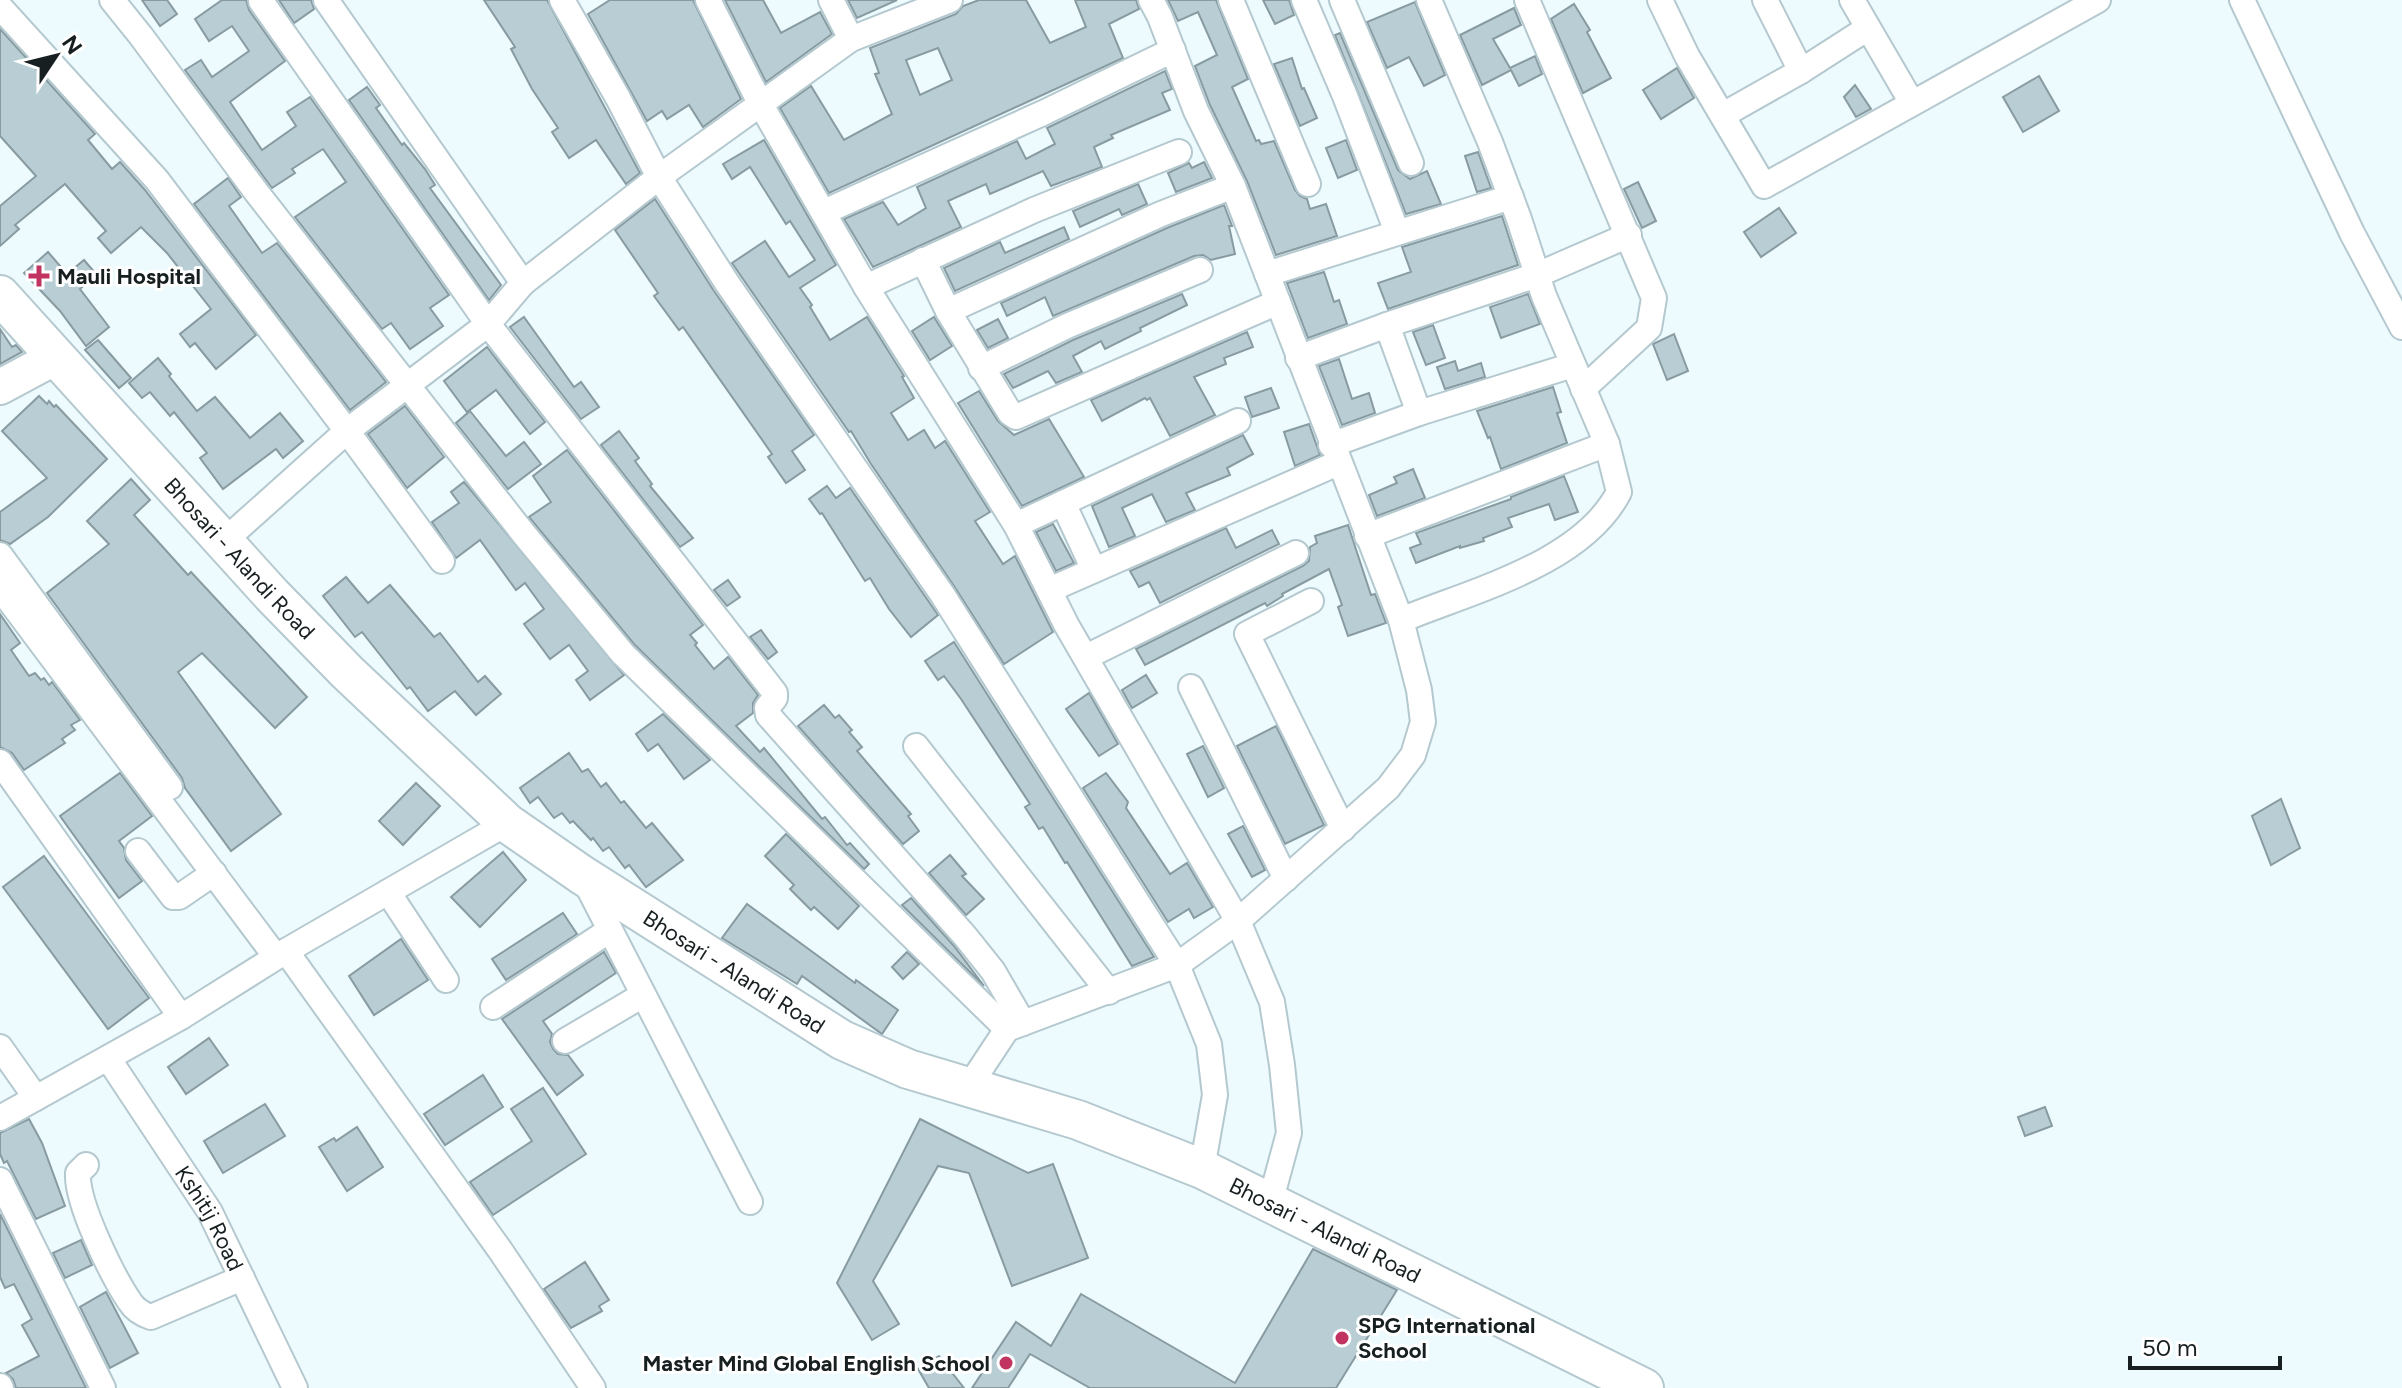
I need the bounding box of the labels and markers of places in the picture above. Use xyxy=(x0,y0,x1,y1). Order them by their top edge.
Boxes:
place label: Mauli Hospital xyxy=(57,263,201,290)
marker: Mauli Hospital xyxy=(28,265,50,287)
place label: SPG International School xyxy=(1358,1312,1535,1364)
marker: SPG International School xyxy=(1333,1329,1351,1347)
place label: Master Mind Global English School xyxy=(643,1350,990,1377)
marker: Master Mind Global English School xyxy=(997,1354,1015,1372)

